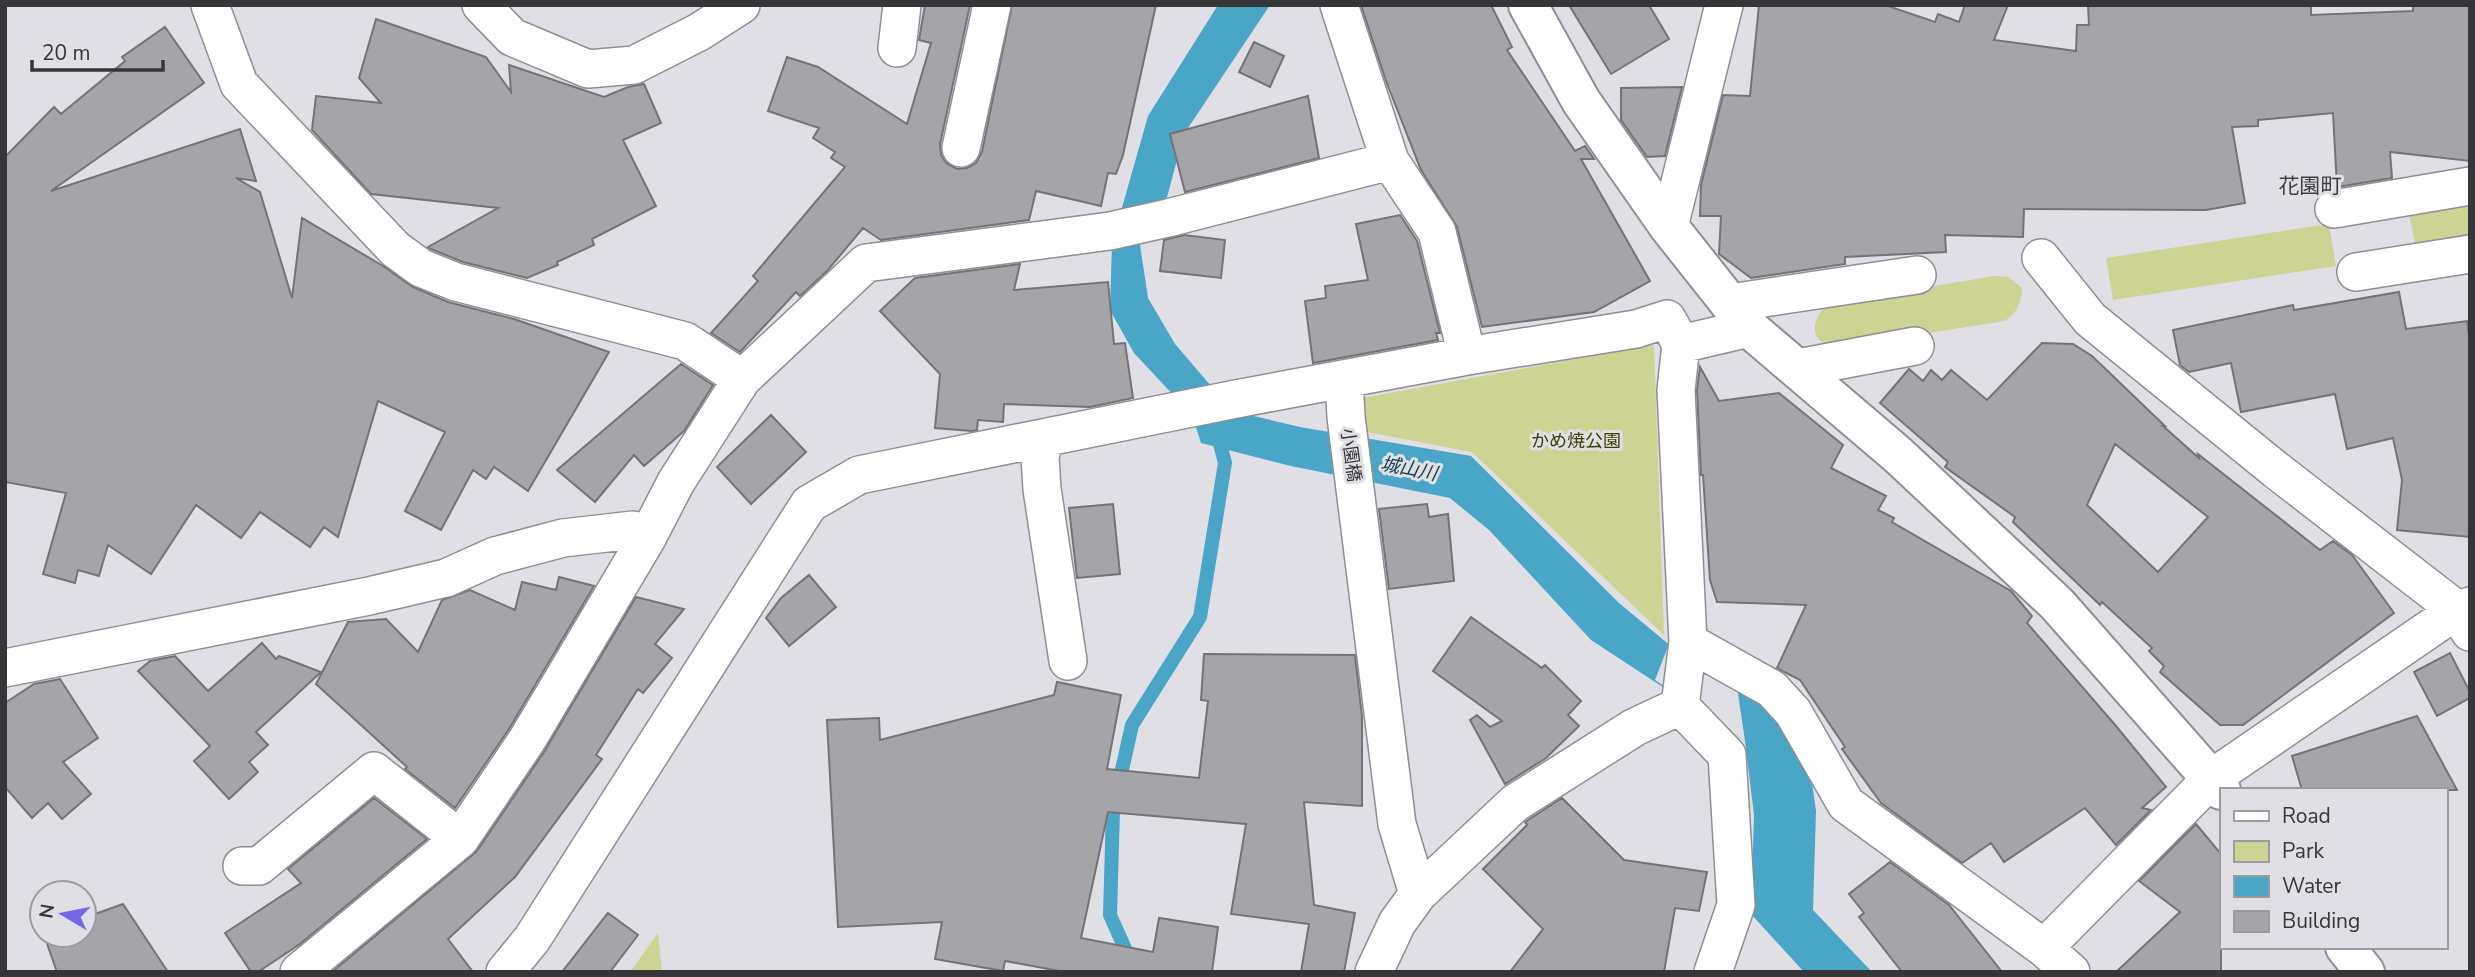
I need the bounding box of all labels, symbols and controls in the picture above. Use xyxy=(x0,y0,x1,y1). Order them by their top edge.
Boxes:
scale bar xyxy=(32,28,163,72)
text: 20 m xyxy=(42,39,91,67)
district label: 花園町 xyxy=(2279,172,2342,200)
street label: 小園橋 xyxy=(1335,427,1367,483)
park label: かめ焼公園 xyxy=(1531,429,1621,453)
water label: 城山川 xyxy=(1378,451,1441,488)
legend xyxy=(2220,788,2447,949)
text: Road xyxy=(2282,802,2331,830)
text: Park xyxy=(2282,837,2324,865)
text: Water xyxy=(2282,872,2341,900)
north arrow xyxy=(28,879,98,949)
text: N xyxy=(33,902,61,920)
text: Building xyxy=(2282,907,2360,935)

